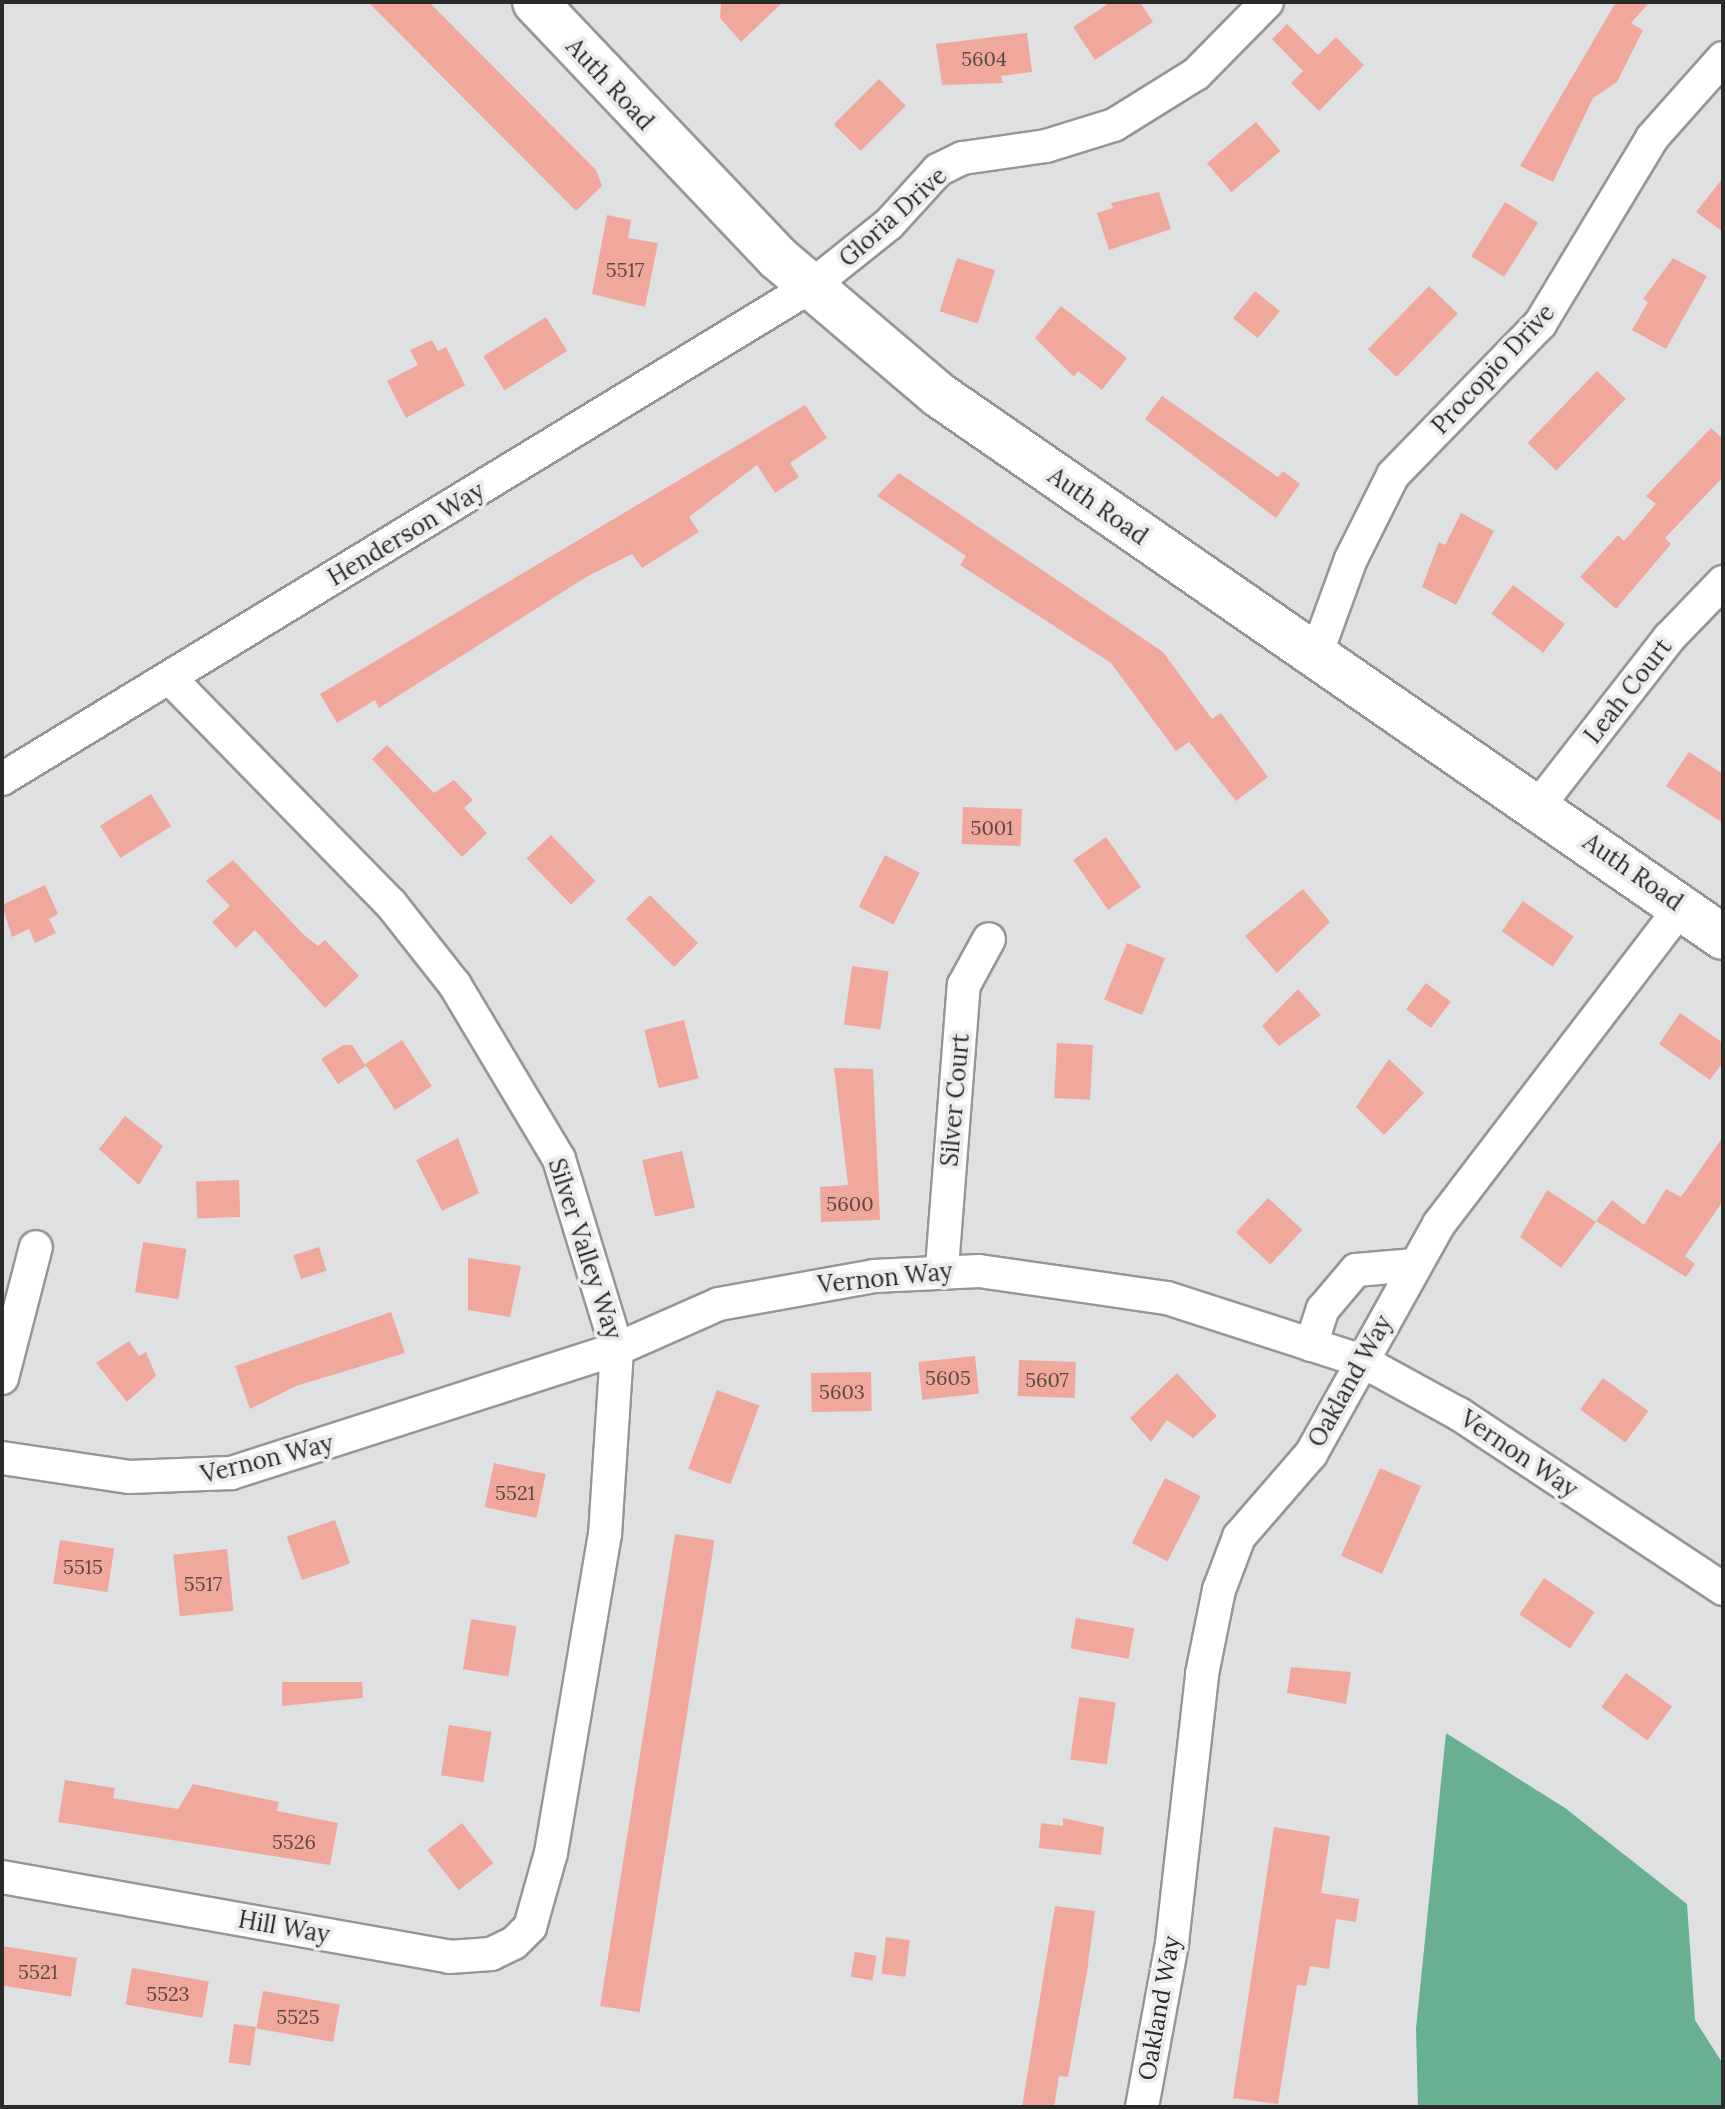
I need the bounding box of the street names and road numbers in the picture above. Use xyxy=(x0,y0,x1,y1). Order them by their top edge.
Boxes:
street label: Auth Road xyxy=(560,32,660,136)
street label: Gloria Drive xyxy=(833,161,953,273)
street label: Procopio Drive xyxy=(1426,298,1560,440)
street label: Auth Road xyxy=(1043,461,1153,551)
street label: Henderson Way xyxy=(323,476,489,592)
street label: Leah Court xyxy=(1578,633,1678,749)
street label: Auth Road xyxy=(1578,827,1688,917)
street label: Silver Court xyxy=(935,1032,975,1168)
street label: Silver Valley Way xyxy=(542,1155,628,1343)
street label: Vernon Way xyxy=(816,1257,954,1299)
street label: Oakland Way xyxy=(1302,1310,1398,1452)
street label: Vernon Way xyxy=(1455,1404,1583,1504)
street label: Vernon Way xyxy=(198,1429,336,1489)
street label: Hill Way xyxy=(236,1905,332,1949)
street label: Oakland Way xyxy=(1132,1933,1186,2083)

